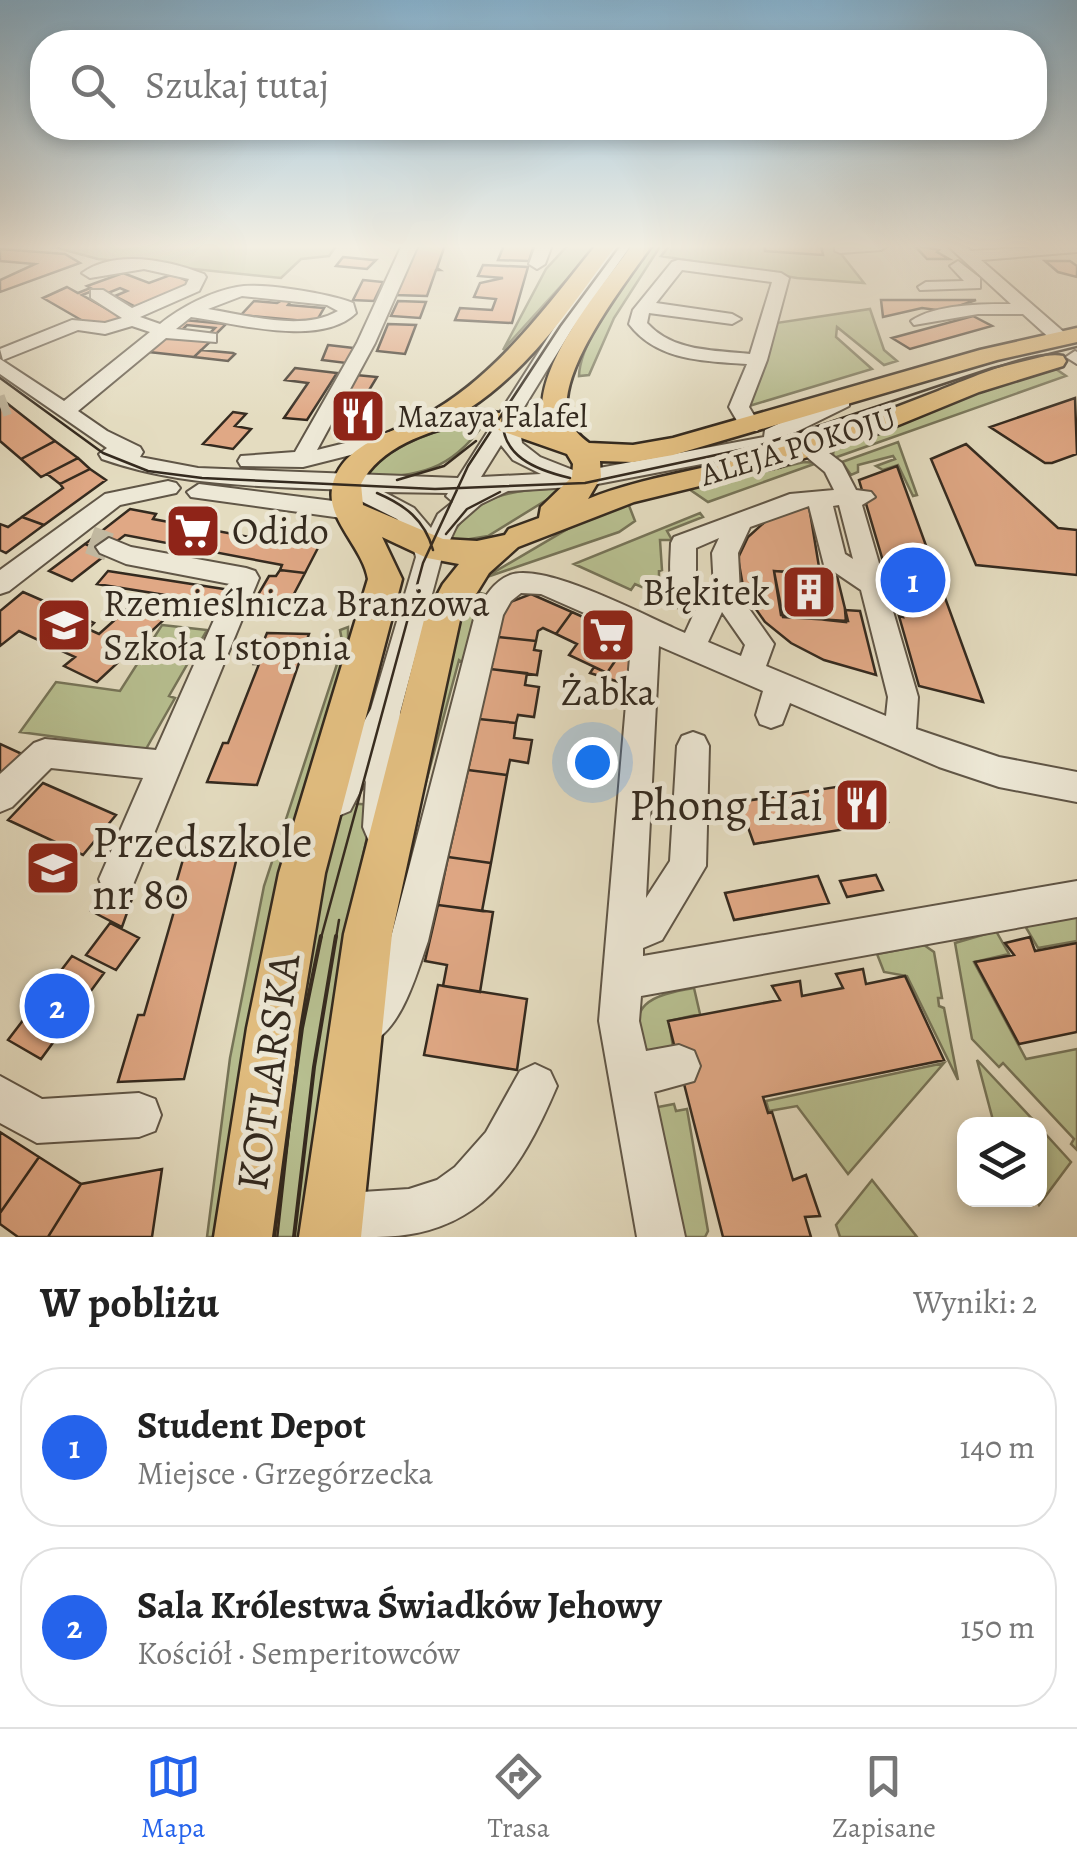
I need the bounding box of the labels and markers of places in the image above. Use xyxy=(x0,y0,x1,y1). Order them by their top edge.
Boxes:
restaurant icon: Mazaya Falafel xyxy=(328,386,388,446)
place label: Mazaya Falafel xyxy=(397,394,588,438)
supermarket icon: Odido xyxy=(163,501,223,561)
place label: Odido xyxy=(232,505,329,557)
pin: 1 xyxy=(880,542,946,618)
building icon: Błękitek xyxy=(779,562,839,622)
place label: Błękitek xyxy=(642,566,770,618)
place label: Rzemieślnicza Branżowa Szkoła I stopnia xyxy=(103,577,490,673)
school or university icon: Rzemieślnicza Branżowa Szkoła I stopnia xyxy=(34,595,94,655)
supermarket icon: Żabka xyxy=(578,605,638,665)
place label: Żabka xyxy=(561,666,656,718)
place label: Phong Hai xyxy=(629,774,823,836)
restaurant icon: Phong Hai xyxy=(832,775,892,835)
place label: Przedszkole nr 80 xyxy=(92,811,312,925)
school or university icon: Przedszkole nr 80 xyxy=(23,838,83,898)
pin: 2 xyxy=(24,968,90,1044)

